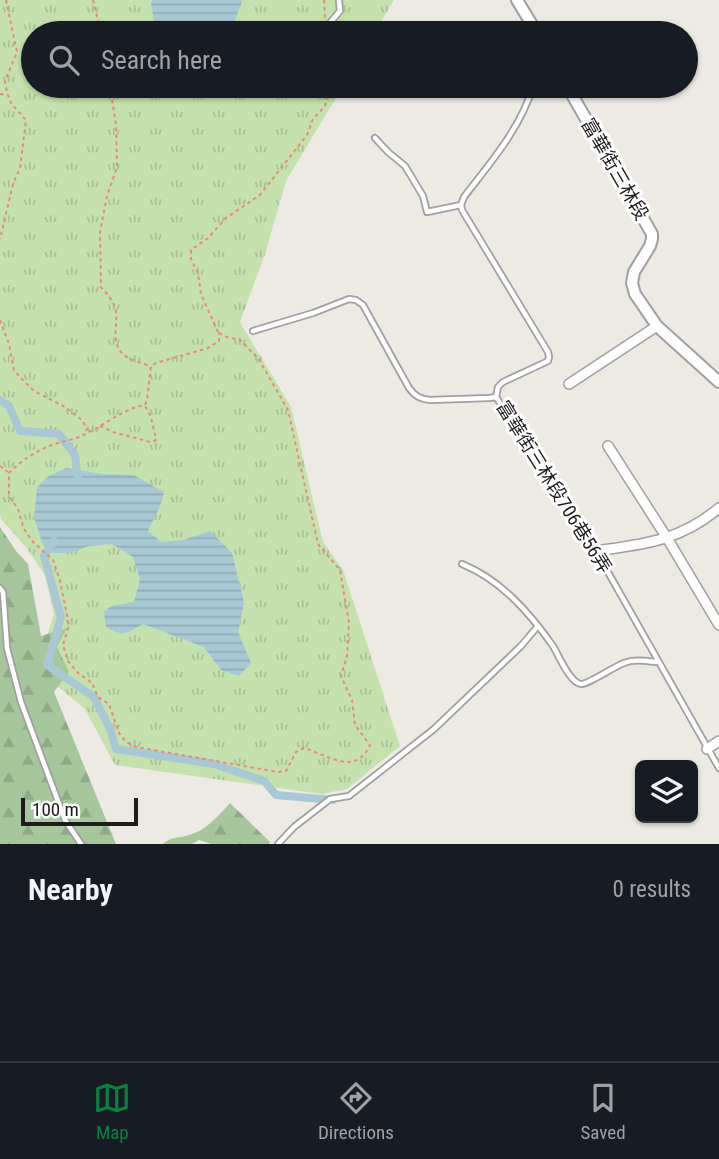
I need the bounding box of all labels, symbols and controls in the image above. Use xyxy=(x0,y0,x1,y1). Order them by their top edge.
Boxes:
search box xyxy=(21,21,698,98)
icon: search xyxy=(45,41,83,79)
text: Search here xyxy=(101,45,222,75)
street label: 富華街三林段 xyxy=(577,114,653,224)
street label: 富華街三林段706巷56弄 xyxy=(492,397,616,577)
map controls xyxy=(635,760,698,823)
button: layers xyxy=(635,760,698,823)
scale bar xyxy=(21,795,138,827)
text: 100 m xyxy=(32,798,79,821)
text: Nearby xyxy=(28,872,113,907)
text: 0 results xyxy=(613,876,691,903)
tab: Map xyxy=(93,1079,131,1144)
tab: Directions xyxy=(318,1079,394,1144)
tab: Saved xyxy=(580,1079,626,1144)

